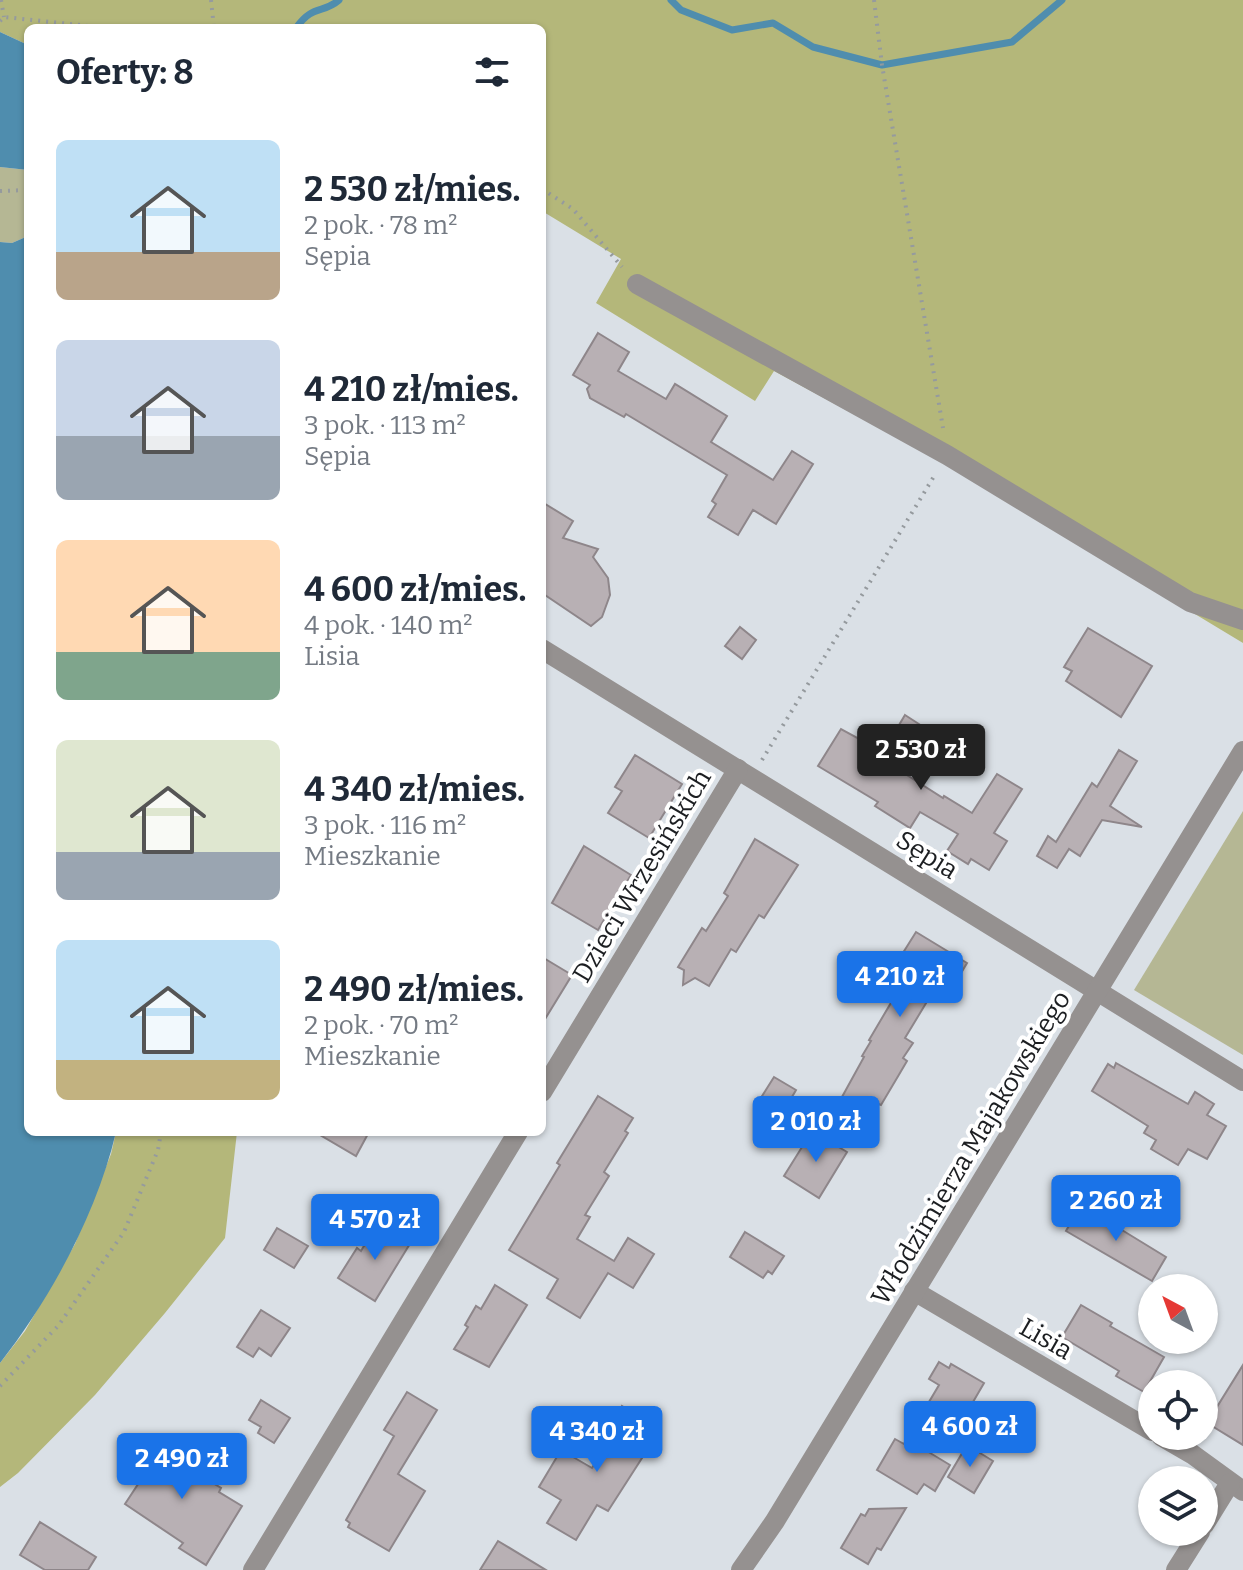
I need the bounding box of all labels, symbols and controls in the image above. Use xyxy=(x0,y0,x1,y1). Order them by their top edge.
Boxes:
icon: filters xyxy=(470,50,514,94)
text: Oferty: 8 xyxy=(56,52,194,93)
text: 2 530 zł/mies. xyxy=(304,169,520,210)
icon: home xyxy=(120,172,216,268)
text: 2 pok. · 78 m² xyxy=(304,210,457,241)
text: Sępia xyxy=(304,241,371,272)
text: 4 210 zł/mies. xyxy=(304,369,519,410)
icon: home xyxy=(120,372,216,468)
text: 3 pok. · 113 m² xyxy=(304,410,466,441)
text: Sępia xyxy=(304,441,371,472)
text: 4 600 zł/mies. xyxy=(304,569,526,610)
icon: home xyxy=(120,572,216,668)
text: 4 pok. · 140 m² xyxy=(304,610,473,641)
text: Lisia xyxy=(304,641,360,672)
pin: 2 530 zł xyxy=(838,724,1004,792)
text: 2 530 zł xyxy=(875,734,967,765)
street label: Dzieci Wrzesińskich xyxy=(566,764,718,988)
text: 4 340 zł/mies. xyxy=(304,769,525,810)
icon: home xyxy=(120,772,216,868)
text: 3 pok. · 116 m² xyxy=(304,810,466,841)
street label: Sępia xyxy=(891,824,963,886)
text: Mieszkanie xyxy=(304,841,441,872)
pin: 4 210 zł xyxy=(817,951,983,1019)
text: 4 210 zł xyxy=(855,961,945,992)
text: 2 490 zł/mies. xyxy=(304,969,524,1010)
icon: home xyxy=(120,972,216,1068)
street label: Włodzimierza Majakowskiego xyxy=(865,985,1077,1311)
text: 2 pok. · 70 m² xyxy=(304,1010,458,1041)
text: Mieszkanie xyxy=(304,1041,441,1072)
pin: 2 010 zł xyxy=(733,1096,899,1164)
text: 2 010 zł xyxy=(771,1106,861,1137)
pin: 2 260 zł xyxy=(1033,1175,1199,1243)
text: 2 260 zł xyxy=(1069,1185,1163,1216)
pin: 4 570 zł xyxy=(292,1194,458,1262)
text: 4 570 zł xyxy=(329,1204,421,1235)
north arrow xyxy=(1138,1274,1218,1354)
map controls xyxy=(1138,1274,1218,1546)
street label: Lisia xyxy=(1014,1312,1078,1366)
button: locate xyxy=(1138,1370,1218,1450)
pin: 4 600 zł xyxy=(887,1401,1053,1469)
pin: 4 340 zł xyxy=(514,1406,680,1474)
text: 4 600 zł xyxy=(922,1411,1018,1442)
text: 4 340 zł xyxy=(549,1416,645,1447)
pin: 2 490 zł xyxy=(99,1433,265,1501)
text: 2 490 zł xyxy=(135,1443,229,1474)
button: layers xyxy=(1138,1466,1218,1546)

